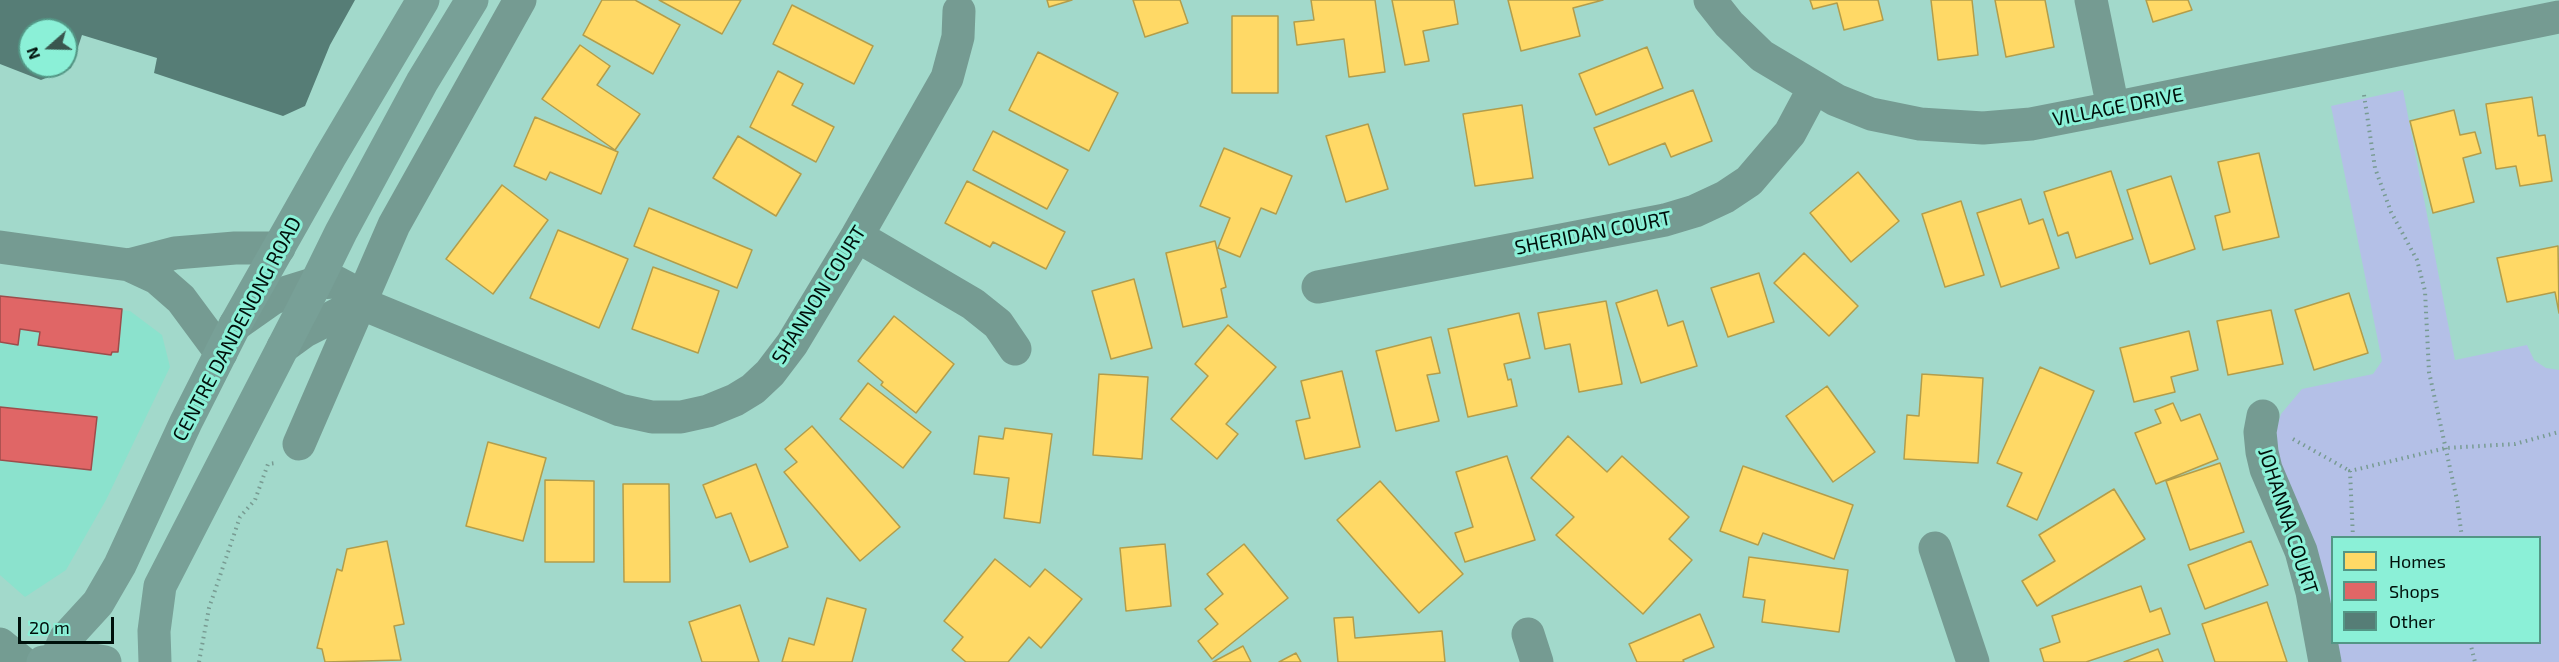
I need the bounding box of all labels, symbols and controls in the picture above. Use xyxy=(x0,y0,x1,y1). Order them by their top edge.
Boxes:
north arrow xyxy=(18,18,78,78)
text: N xyxy=(22,45,43,62)
street label: VILLAGE DRIVE xyxy=(2051,83,2185,131)
street label: SHERIDAN COURT xyxy=(1513,206,1673,260)
street label: CENTRE DANDENONG ROAD xyxy=(168,213,306,445)
street label: SHANNON COURT xyxy=(767,221,871,369)
street label: JOHANNA COURT xyxy=(2253,445,2323,597)
legend xyxy=(2331,536,2541,644)
text: Homes xyxy=(2389,550,2446,572)
text: Shops xyxy=(2389,580,2439,602)
scale bar xyxy=(21,605,117,643)
text: Other xyxy=(2389,610,2435,632)
text: 20 m xyxy=(29,616,70,638)

